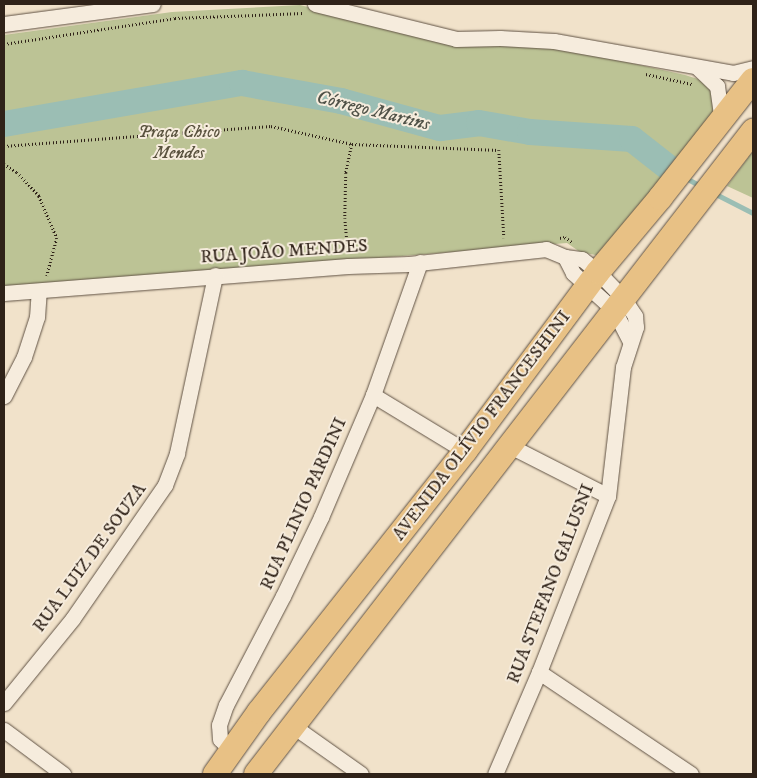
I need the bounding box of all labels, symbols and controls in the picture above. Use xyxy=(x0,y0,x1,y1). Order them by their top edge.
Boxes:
water label: Córrego Martins xyxy=(314,86,432,136)
park label: Praça Chico Mendes xyxy=(138,122,220,164)
street label: RUA JOÃO MENDES xyxy=(200,235,368,269)
street label: AVENIDA OLÍVIO FRANCESHINI xyxy=(389,307,575,545)
street label: RUA PLINIO PARDINI xyxy=(256,415,352,593)
street label: RUA LUIZ DE SOUZA xyxy=(29,479,151,637)
street label: RUA STEFANO GALUSNI xyxy=(503,481,599,687)

